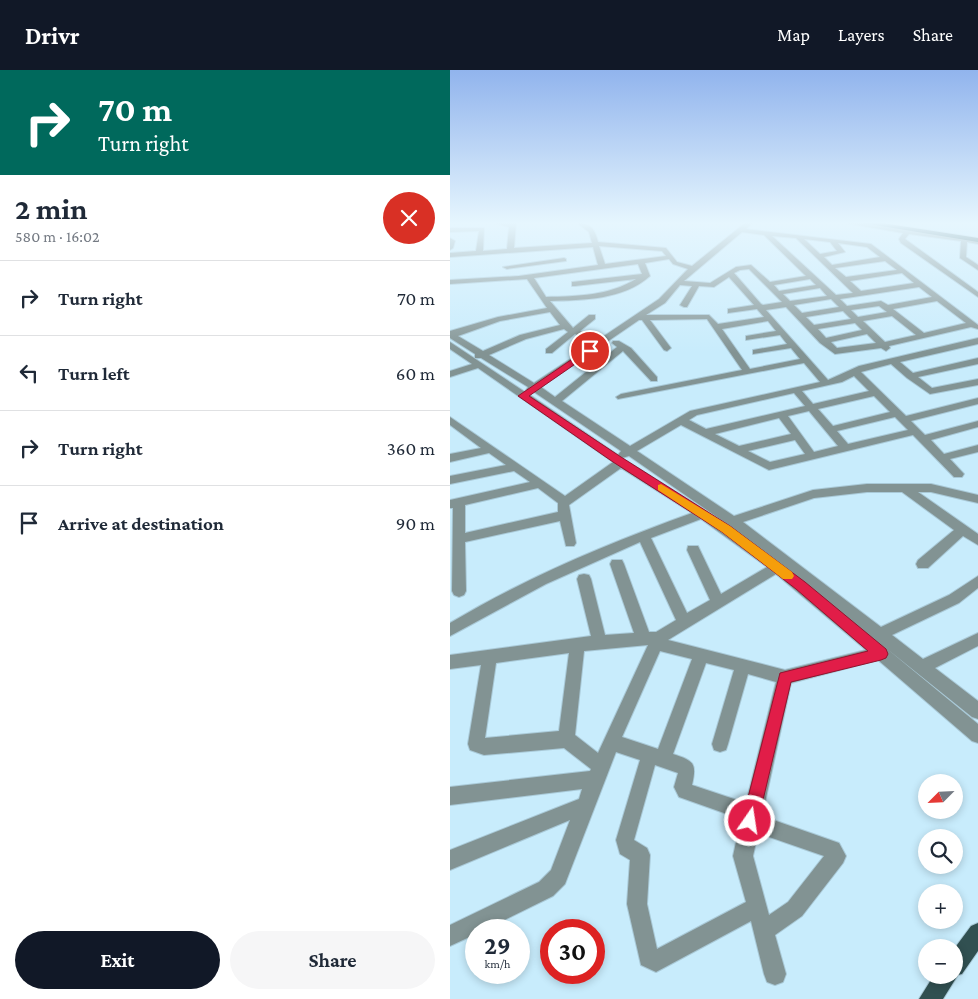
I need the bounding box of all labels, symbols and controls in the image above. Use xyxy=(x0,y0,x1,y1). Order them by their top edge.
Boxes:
text: Drivr xyxy=(25,22,80,49)
text: Map xyxy=(777,25,810,45)
text: Layers xyxy=(838,25,885,45)
text: Share xyxy=(913,25,953,45)
icon: right xyxy=(15,90,80,155)
text: 70 m xyxy=(98,90,172,129)
text: Turn right xyxy=(98,131,189,156)
text: 2 min xyxy=(15,192,87,225)
button: close xyxy=(383,192,435,244)
text: 580 m · 16:02 xyxy=(15,228,100,245)
icon: right xyxy=(15,284,43,312)
text: Turn right xyxy=(58,288,143,309)
text: 70 m xyxy=(397,288,435,309)
pin xyxy=(569,330,611,372)
icon: arrive xyxy=(576,337,604,365)
icon: left xyxy=(15,359,43,387)
text: Turn left xyxy=(58,363,130,384)
text: 60 m xyxy=(396,363,435,384)
icon: right xyxy=(15,434,43,462)
text: Turn right xyxy=(58,438,143,459)
text: 360 m xyxy=(387,438,435,459)
icon: arrive xyxy=(15,509,43,537)
text: Arrive at destination xyxy=(58,513,224,534)
text: 90 m xyxy=(396,513,435,534)
north arrow xyxy=(918,774,962,819)
map controls xyxy=(918,774,963,984)
position arrow xyxy=(723,794,775,846)
button: search xyxy=(918,829,963,874)
button: + xyxy=(918,884,963,929)
speed limit sign: 30 xyxy=(540,919,605,984)
button: Exit xyxy=(15,931,220,989)
button: Share xyxy=(230,931,435,989)
text: 29 xyxy=(484,932,511,959)
button: − xyxy=(918,939,963,984)
text: km/h xyxy=(485,957,510,971)

